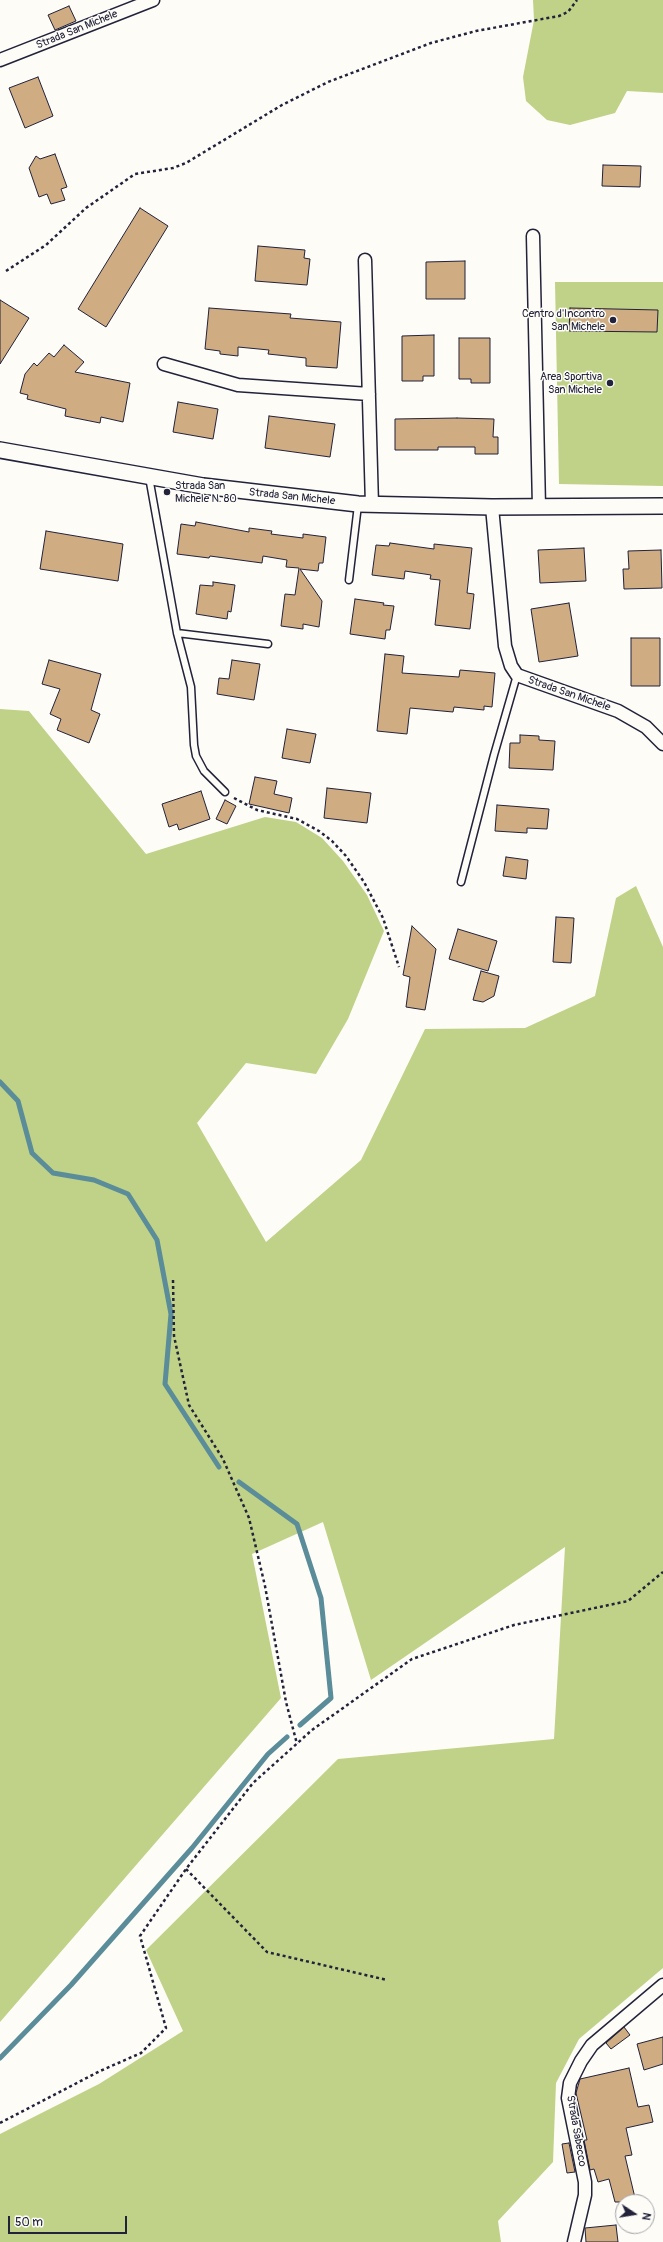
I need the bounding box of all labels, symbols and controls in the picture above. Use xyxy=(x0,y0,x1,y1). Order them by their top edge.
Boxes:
street label: Strada San Michele xyxy=(34,8,120,52)
place label: Centro d'Incontro San Michele xyxy=(522,307,605,333)
marker: Centro d'Incontro San Michele xyxy=(608,315,618,325)
place label: Area Sportiva San Michele xyxy=(540,370,602,396)
marker: Area Sportiva San Michele xyxy=(605,378,615,388)
place label: Strada San Michele N. 80 xyxy=(175,479,237,505)
street label: Strada San Michele xyxy=(248,486,336,508)
marker: Strada San Michele N. 80 xyxy=(162,487,172,497)
street label: Strada San Michele xyxy=(526,674,612,714)
street label: Strada Sabecco xyxy=(563,2094,589,2168)
north arrow xyxy=(615,2194,655,2234)
scale bar xyxy=(10,2208,129,2234)
text: N xyxy=(639,2211,653,2221)
text: 50 m xyxy=(15,2215,43,2230)

